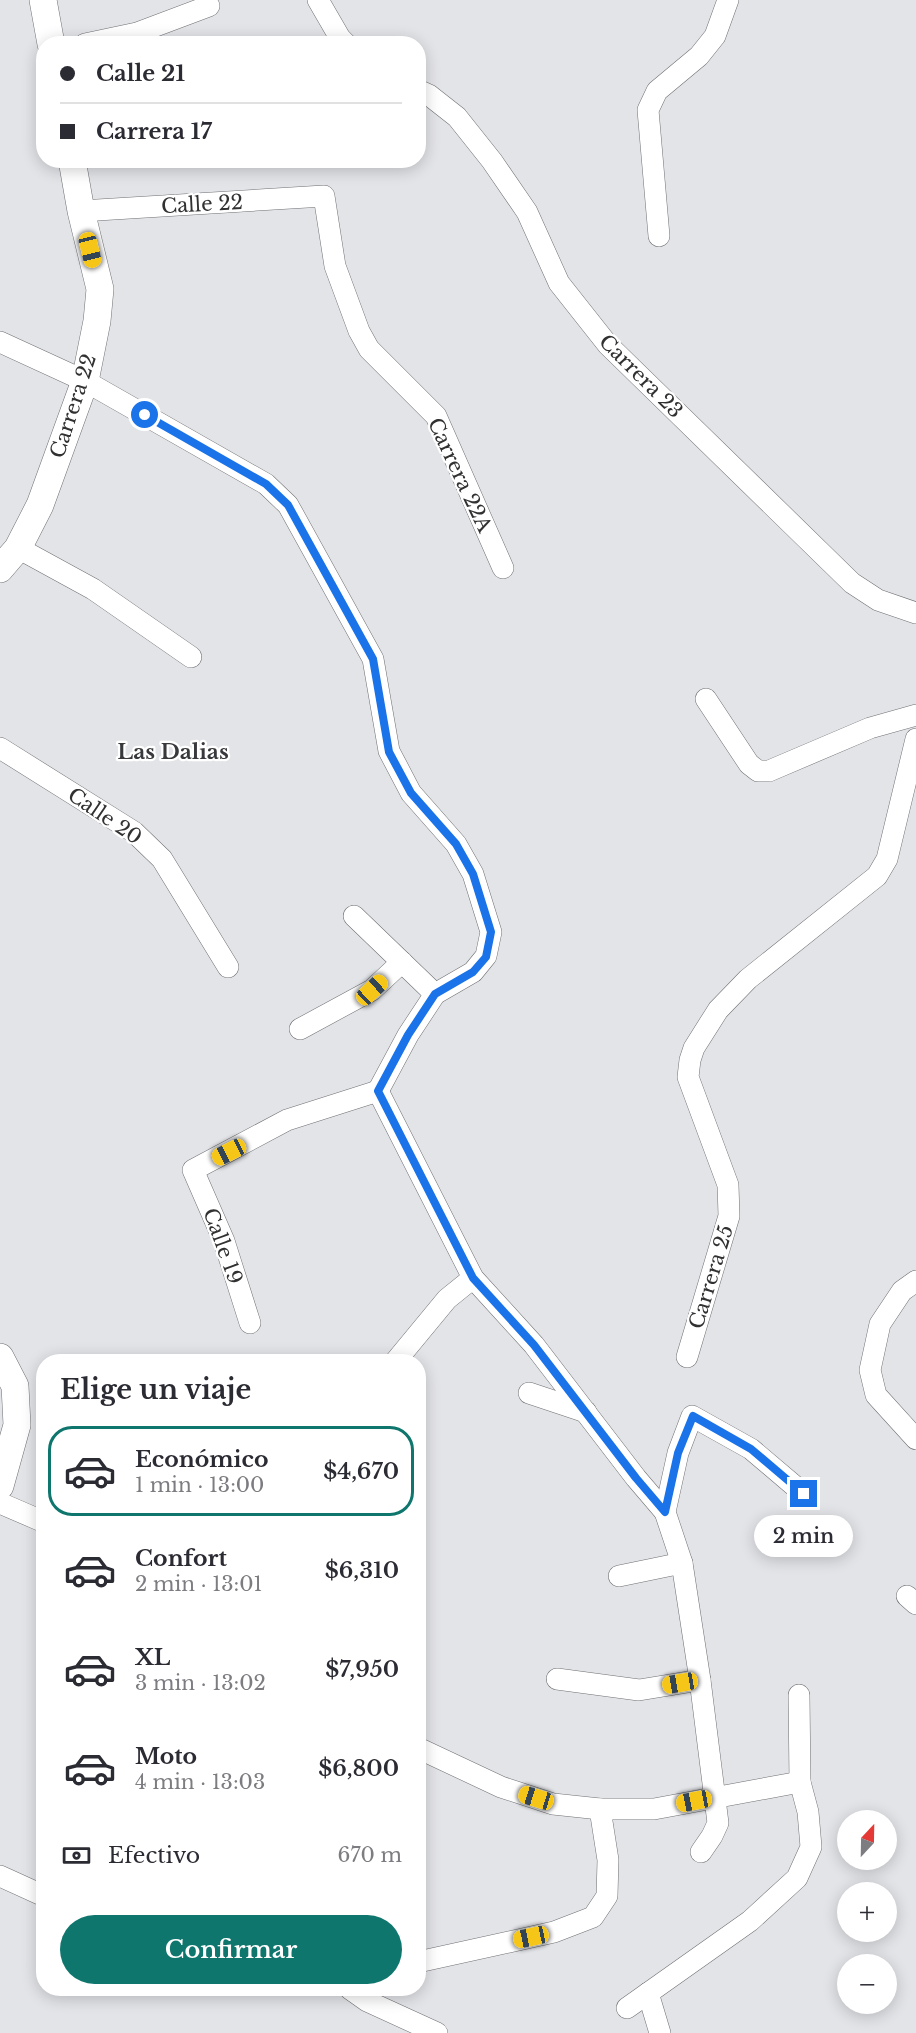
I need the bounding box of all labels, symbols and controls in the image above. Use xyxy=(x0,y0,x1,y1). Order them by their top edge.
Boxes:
text: Calle 21 xyxy=(96,60,185,87)
text: Carrera 17 xyxy=(96,118,212,145)
street label: Calle 22 xyxy=(160,190,244,218)
car xyxy=(77,230,103,270)
street label: Carrera 23 xyxy=(594,329,688,423)
street label: Carrera 22 xyxy=(45,351,101,461)
route start xyxy=(131,401,158,428)
street label: Carrera 22A xyxy=(423,414,497,537)
district label: Las Dalias xyxy=(117,739,229,765)
street label: Calle 20 xyxy=(64,783,146,849)
car xyxy=(353,971,391,1009)
car xyxy=(209,1136,249,1168)
street label: Calle 19 xyxy=(198,1205,248,1287)
street label: Carrera 25 xyxy=(684,1222,738,1332)
text: Elige un viaje xyxy=(60,1373,251,1406)
icon: car xyxy=(63,1444,117,1498)
text: Económico xyxy=(135,1446,268,1473)
text: $4,670 xyxy=(323,1458,399,1485)
text: 1 min · 13:00 xyxy=(135,1473,264,1497)
route end xyxy=(790,1480,817,1507)
callout: 2 min xyxy=(754,1515,854,1557)
text: 2 min xyxy=(773,1524,834,1548)
icon: car xyxy=(63,1543,117,1597)
text: Confort xyxy=(135,1545,227,1572)
text: $6,310 xyxy=(325,1557,399,1584)
text: 2 min · 13:01 xyxy=(135,1572,262,1596)
icon: car xyxy=(63,1642,117,1696)
text: XL xyxy=(135,1644,170,1671)
text: $7,950 xyxy=(325,1656,399,1683)
text: 3 min · 13:02 xyxy=(135,1671,266,1695)
car xyxy=(661,1671,699,1695)
icon: car xyxy=(63,1741,117,1795)
text: Moto xyxy=(135,1743,197,1770)
text: $6,800 xyxy=(318,1755,399,1782)
text: 4 min · 13:03 xyxy=(135,1770,265,1794)
car xyxy=(516,1784,556,1812)
car xyxy=(675,1789,713,1813)
north arrow xyxy=(837,1810,897,1870)
map controls xyxy=(837,1810,897,2014)
icon: cash xyxy=(60,1839,93,1872)
text: Efectivo xyxy=(108,1842,200,1869)
text: 670 m xyxy=(338,1843,402,1867)
button: + xyxy=(837,1882,897,1942)
button: Confirmar xyxy=(60,1915,402,1984)
car xyxy=(512,1924,550,1950)
button: − xyxy=(837,1954,897,2014)

